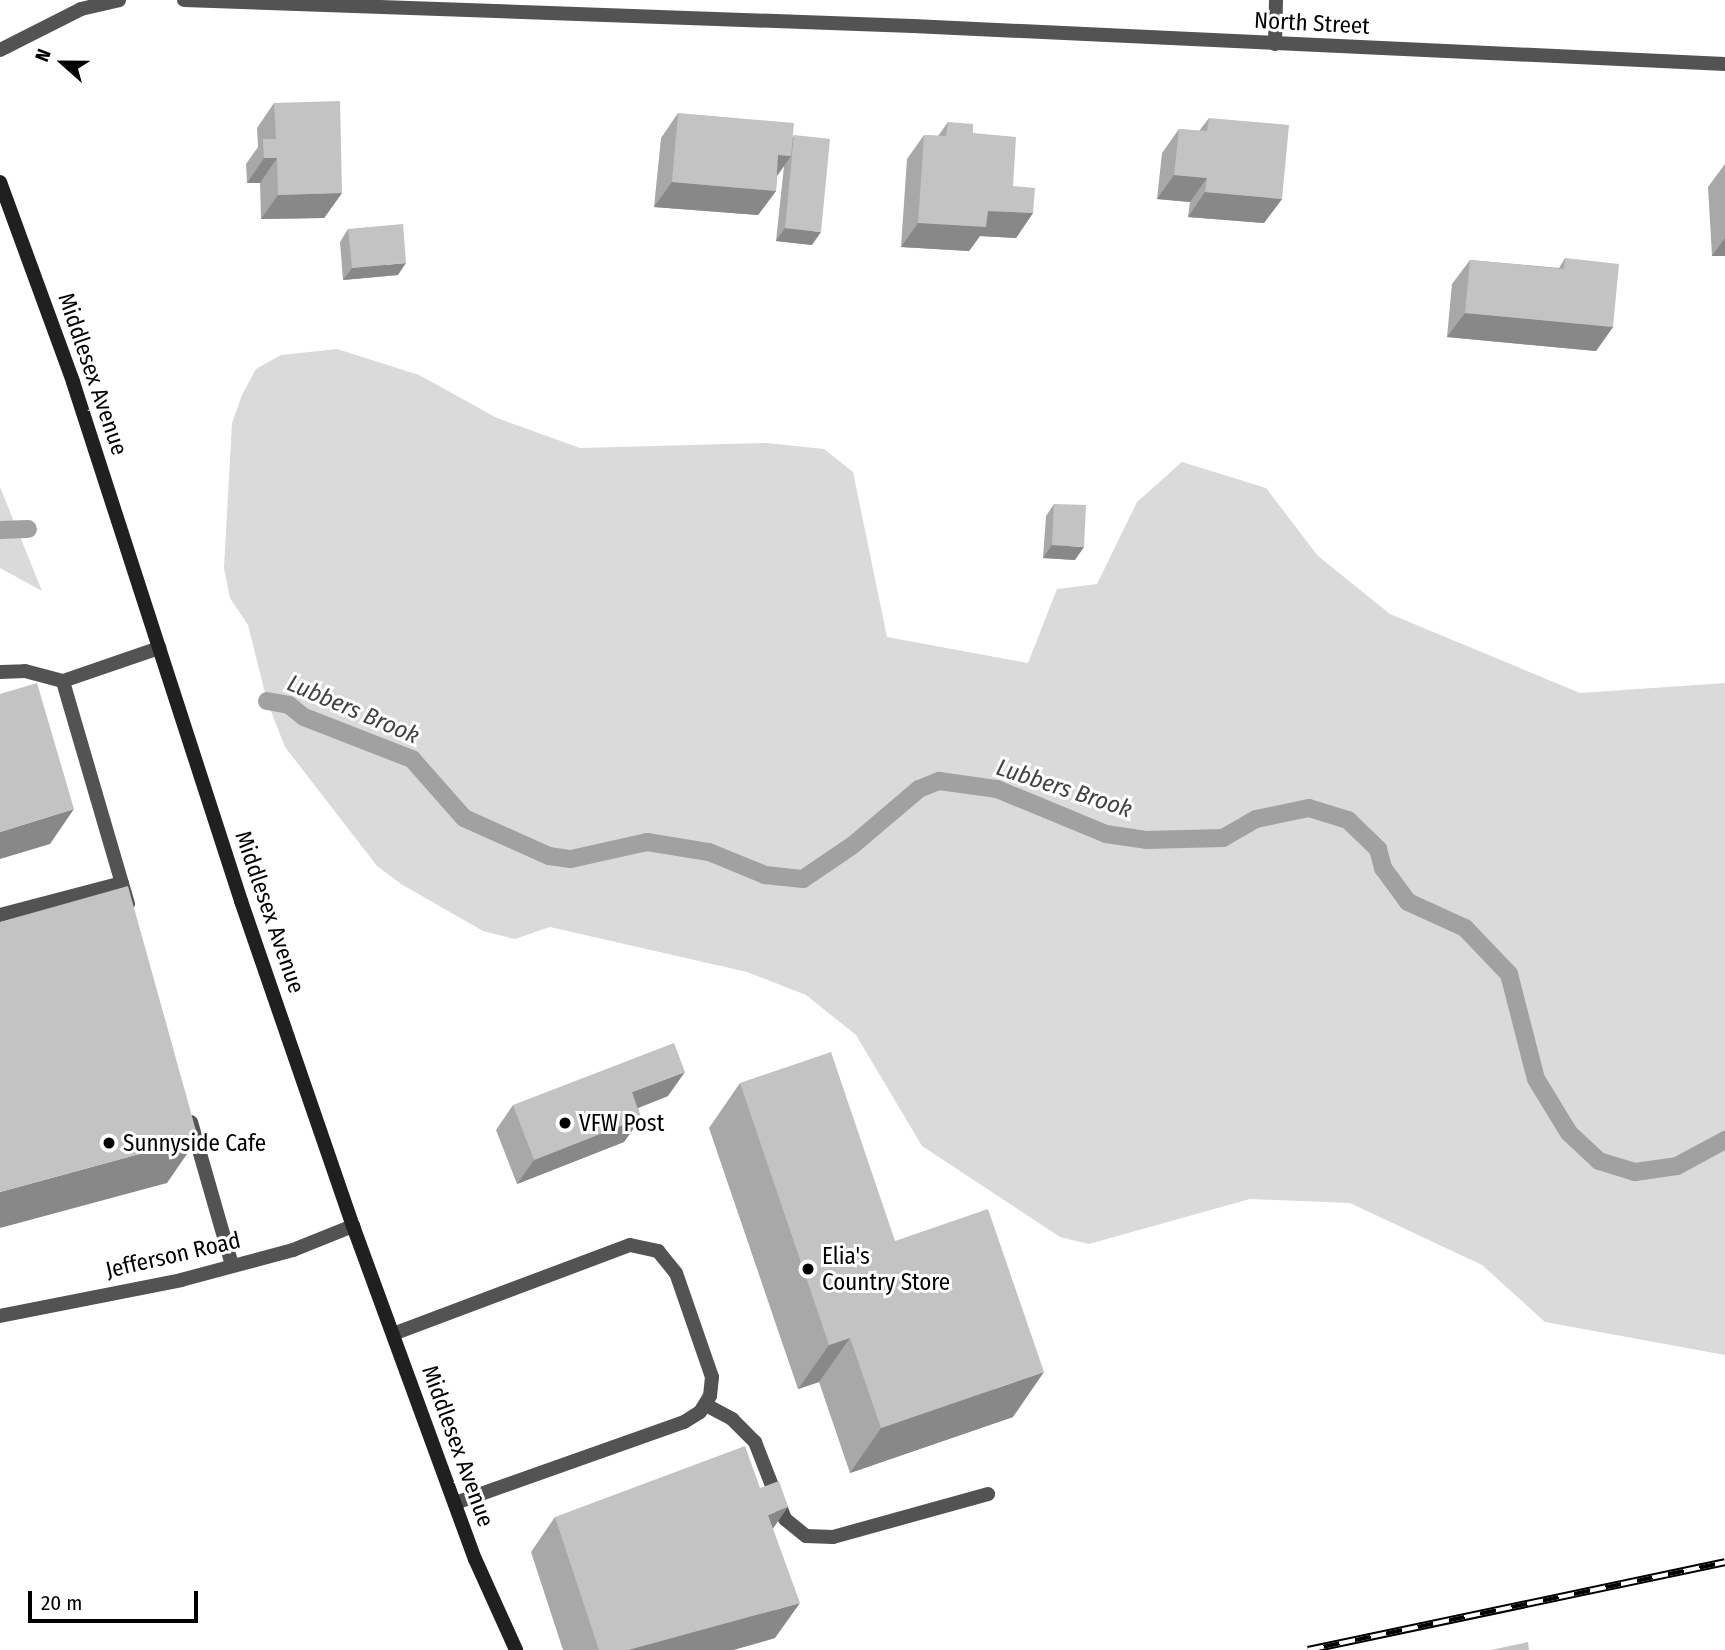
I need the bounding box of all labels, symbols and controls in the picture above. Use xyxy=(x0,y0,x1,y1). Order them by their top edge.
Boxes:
street label: North Street xyxy=(1254,6,1370,40)
north arrow xyxy=(28,28,98,98)
text: N xyxy=(30,46,56,65)
street label: Middlesex Avenue xyxy=(52,289,134,459)
water label: Lubbers Brook xyxy=(283,669,423,751)
water label: Lubbers Brook xyxy=(993,754,1135,824)
street label: Middlesex Avenue xyxy=(229,827,311,997)
place label: VFW Post xyxy=(579,1109,664,1137)
marker: VFW Post xyxy=(557,1115,573,1131)
place label: Sunnyside Cafe xyxy=(123,1129,266,1157)
marker: Sunnyside Cafe xyxy=(101,1135,117,1151)
street label: Jefferson Road xyxy=(103,1226,243,1284)
place label: Elia's Country Store xyxy=(822,1242,950,1296)
marker: Elia's Country Store xyxy=(800,1261,816,1277)
street label: Middlesex Avenue xyxy=(416,1362,500,1530)
scale bar xyxy=(32,1576,201,1620)
text: 20 m xyxy=(41,1590,82,1616)

